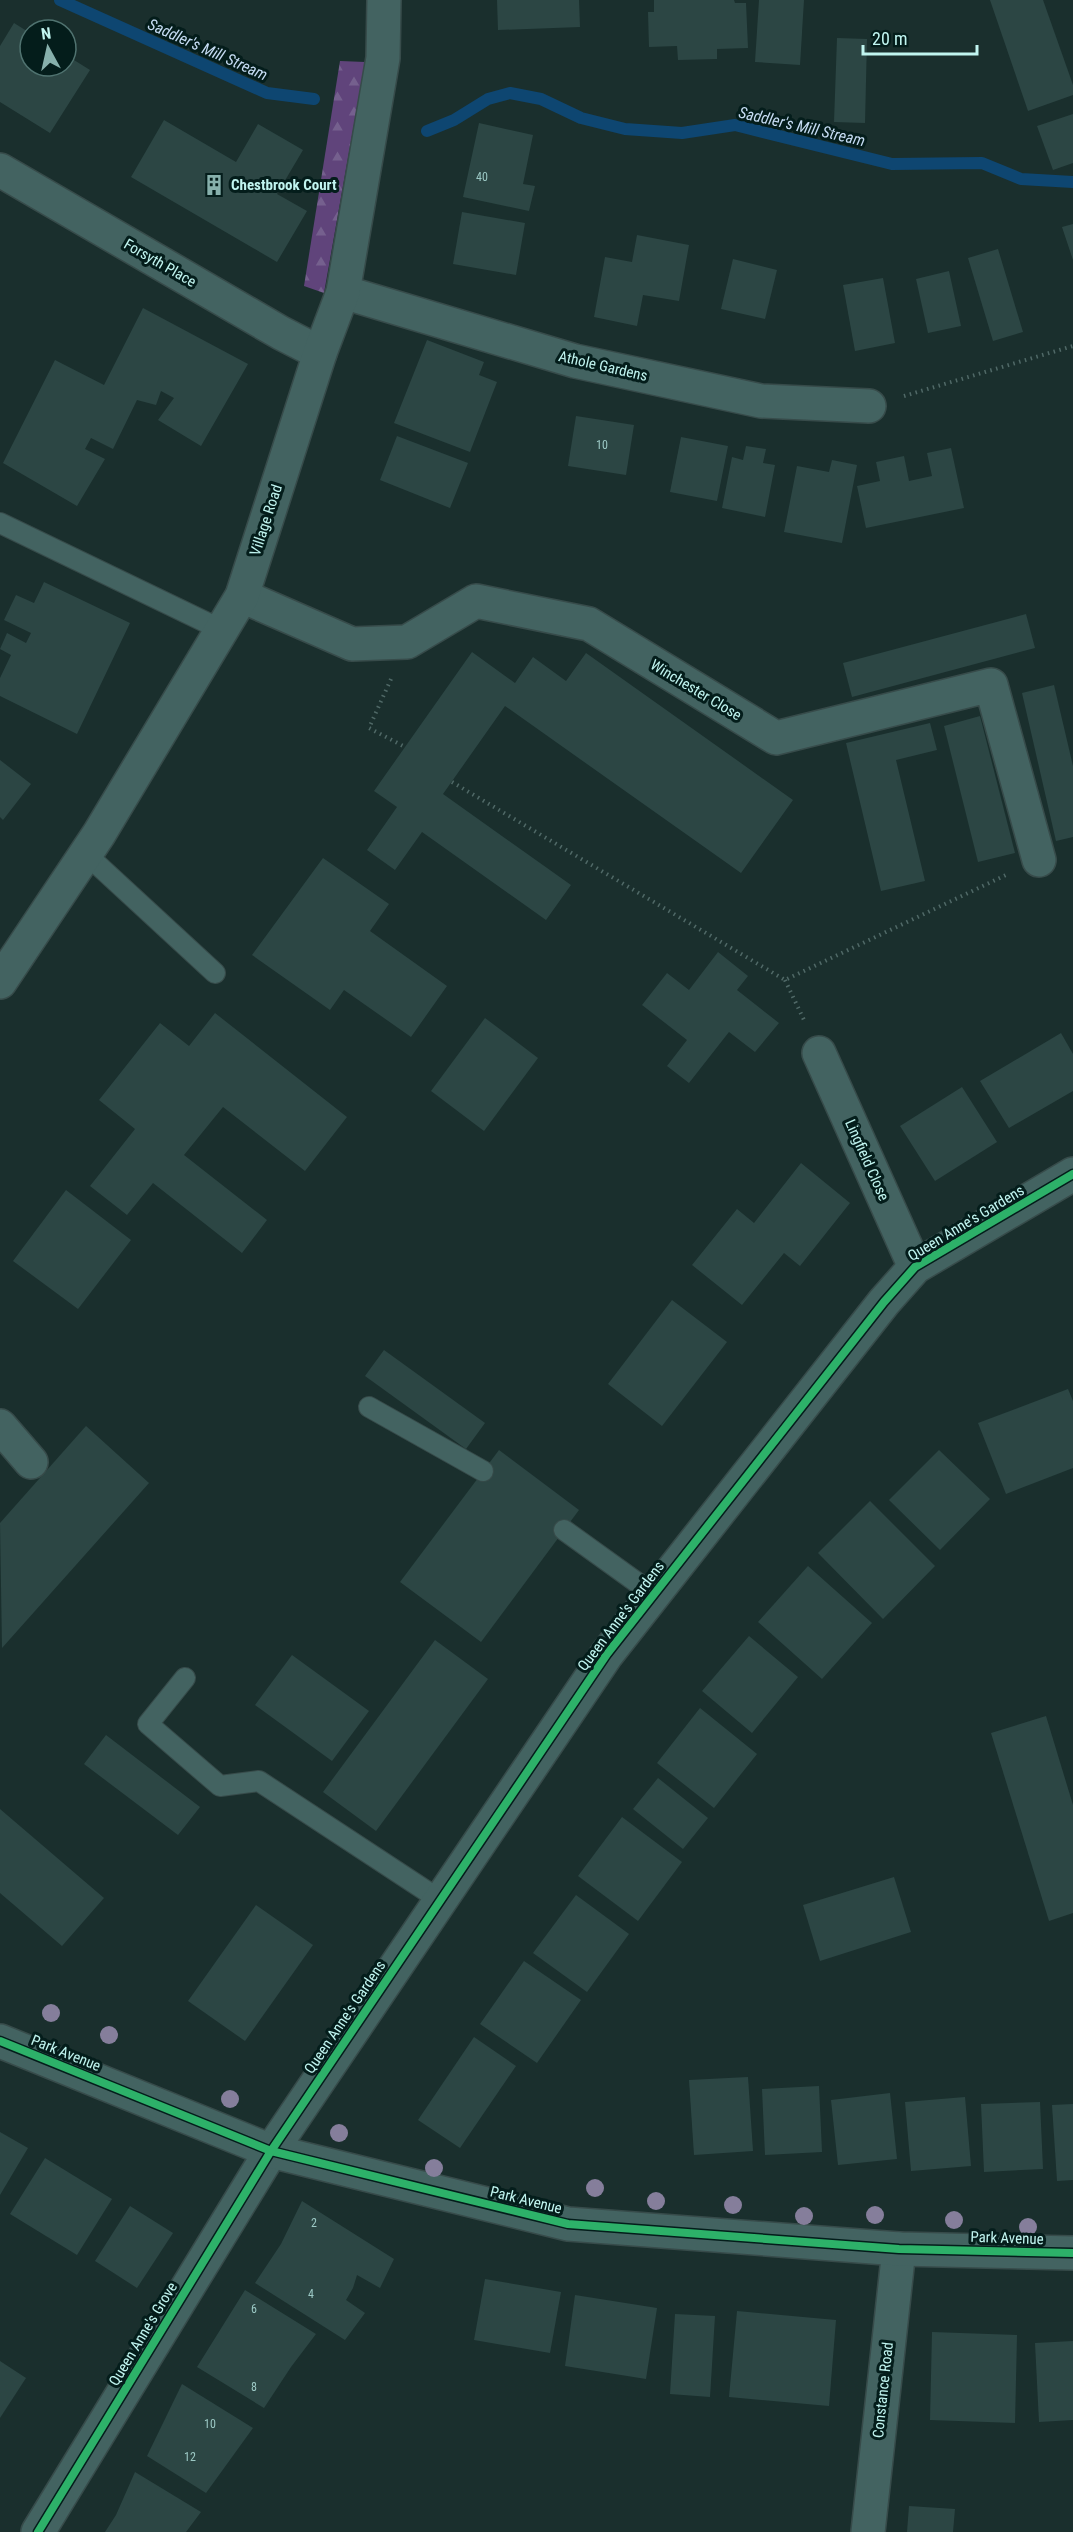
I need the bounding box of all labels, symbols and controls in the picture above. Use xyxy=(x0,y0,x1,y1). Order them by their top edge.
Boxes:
water label: Saddler's Mill Stream xyxy=(145,15,271,84)
north arrow xyxy=(18,18,78,78)
scale bar xyxy=(863,18,977,56)
text: N xyxy=(40,24,52,44)
text: 20 m xyxy=(872,28,907,49)
water label: Saddler's Mill Stream xyxy=(737,103,867,150)
house number: 40 xyxy=(476,170,488,184)
building icon: Chestbrook Court xyxy=(202,173,226,197)
place label: Chestbrook Court xyxy=(231,176,337,194)
street label: Forsyth Place xyxy=(121,235,199,291)
street label: Athole Gardens xyxy=(557,347,649,385)
house number: 10 xyxy=(596,438,608,452)
street label: Village Road xyxy=(246,482,286,558)
street label: Winchester Close xyxy=(647,656,745,724)
street label: Lingfield Close xyxy=(841,1116,893,1204)
street label: Queen Anne's Gardens xyxy=(905,1181,1028,1265)
street label: Queen Anne's Gardens xyxy=(574,1558,668,1674)
street label: Queen Anne's Gardens xyxy=(300,1957,390,2077)
street label: Park Avenue xyxy=(29,2031,103,2075)
street label: Park Avenue xyxy=(488,2182,564,2218)
house number: 2 xyxy=(311,2216,317,2230)
street label: Park Avenue xyxy=(970,2228,1044,2248)
street label: Queen Anne's Grove xyxy=(105,2279,181,2389)
house number: 4 xyxy=(308,2287,314,2301)
house number: 6 xyxy=(251,2302,257,2316)
street label: Constance Road xyxy=(869,2341,897,2439)
house number: 8 xyxy=(251,2380,257,2394)
house number: 10 xyxy=(204,2417,216,2431)
house number: 12 xyxy=(184,2450,196,2464)

